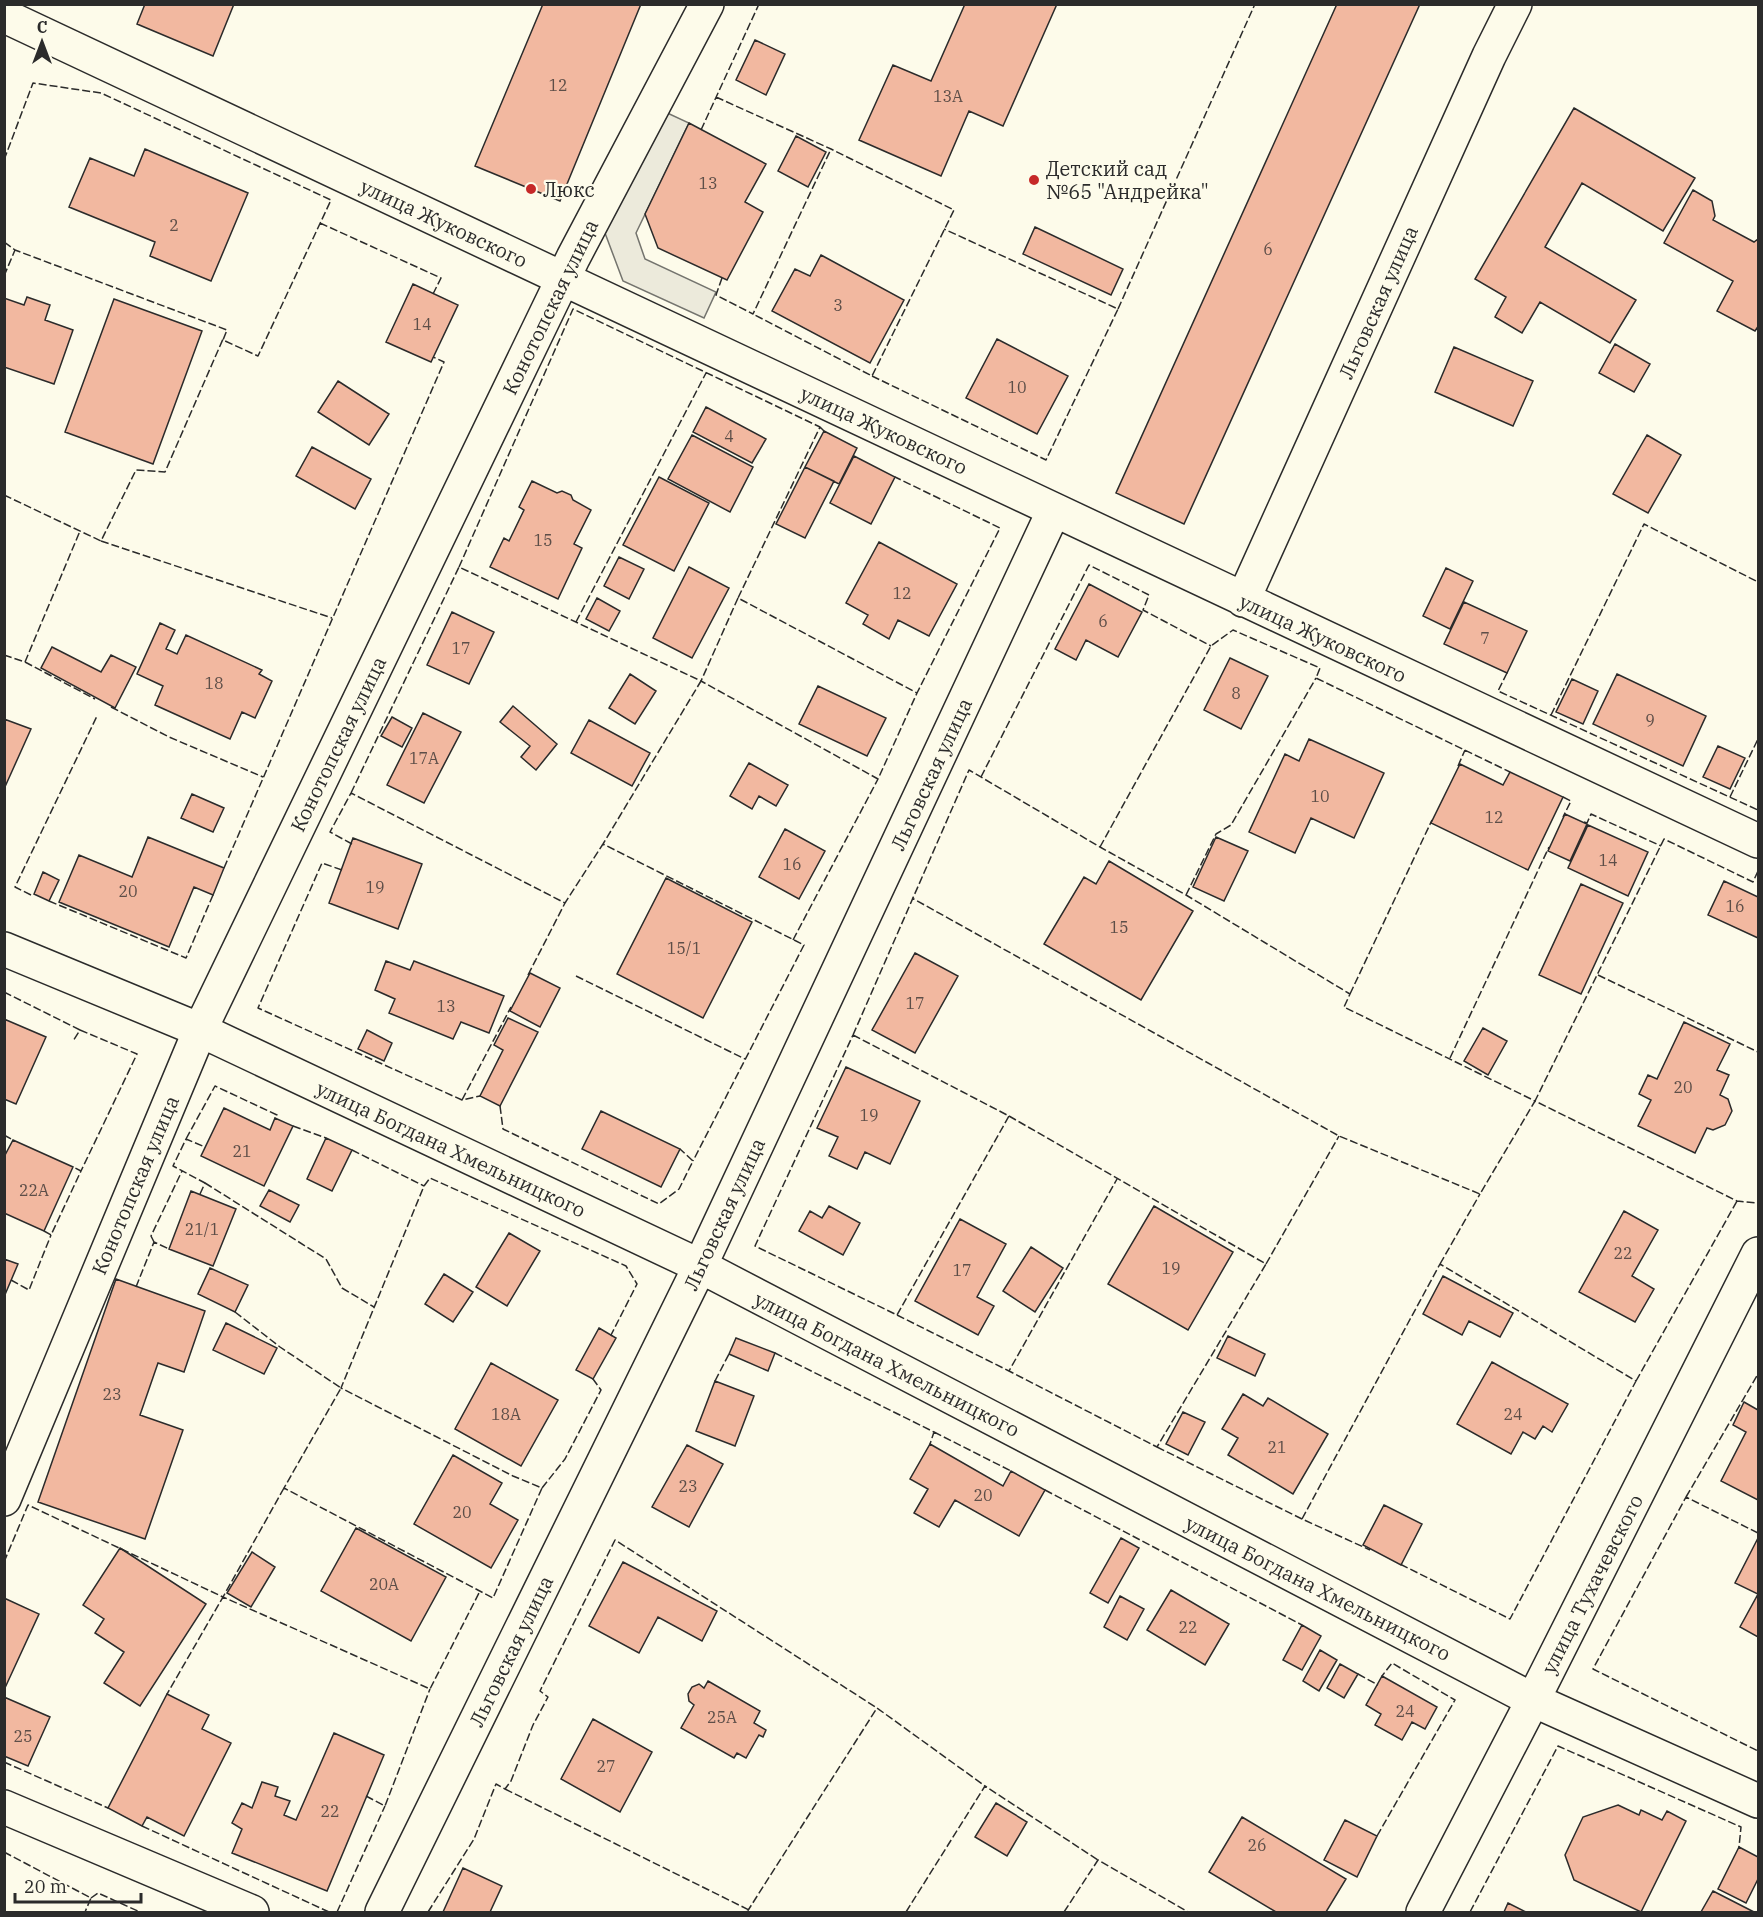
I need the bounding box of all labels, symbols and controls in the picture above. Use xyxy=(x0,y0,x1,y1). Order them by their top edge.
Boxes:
north arrow xyxy=(12,12,72,72)
text: С xyxy=(37,17,47,37)
house number: 12 xyxy=(548,75,568,95)
house number: 13А xyxy=(933,86,963,106)
place label: Детский сад №65 "Андрейка" xyxy=(1046,155,1209,205)
street label: улица Жуковского xyxy=(356,172,532,274)
house number: 13 xyxy=(698,173,718,193)
marker: Детский сад №65 "Андрейка" xyxy=(1027,173,1041,187)
place label: Люкс xyxy=(543,176,595,203)
marker: Люкс xyxy=(524,182,538,196)
house number: 2 xyxy=(169,215,179,235)
street label: Конотопская улица xyxy=(496,215,604,399)
street label: Льговская улица xyxy=(1332,221,1424,383)
house number: 6 xyxy=(1263,239,1273,259)
house number: 3 xyxy=(833,295,843,315)
house number: 14 xyxy=(412,314,432,334)
house number: 10 xyxy=(1007,377,1027,397)
street label: улица Жуковского xyxy=(796,379,972,481)
house number: 4 xyxy=(724,426,734,446)
house number: 15 xyxy=(533,530,553,550)
house number: 12 xyxy=(892,583,912,603)
street label: улица Жуковского xyxy=(1235,587,1411,689)
house number: 6 xyxy=(1098,611,1108,631)
house number: 7 xyxy=(1480,628,1490,648)
house number: 17 xyxy=(451,638,471,658)
street label: Конотопская улица xyxy=(284,652,392,836)
house number: 18 xyxy=(204,673,224,693)
house number: 8 xyxy=(1231,683,1241,703)
street label: Льговская улица xyxy=(884,693,978,854)
house number: 9 xyxy=(1645,710,1655,730)
house number: 17А xyxy=(409,748,439,768)
house number: 10 xyxy=(1310,786,1330,806)
house number: 12 xyxy=(1484,807,1504,827)
house number: 14 xyxy=(1598,850,1618,870)
house number: 16 xyxy=(782,854,802,874)
house number: 19 xyxy=(365,877,385,897)
house number: 20 xyxy=(118,881,138,901)
house number: 16 xyxy=(1725,896,1745,916)
house number: 15 xyxy=(1109,917,1129,937)
house number: 15/1 xyxy=(667,938,701,958)
house number: 17 xyxy=(905,993,925,1013)
house number: 13 xyxy=(436,996,456,1016)
street label: улица Богдана Хмельницкого xyxy=(312,1075,590,1223)
house number: 20 xyxy=(1673,1077,1693,1097)
street label: Конотопская улица xyxy=(85,1091,185,1279)
house number: 19 xyxy=(859,1105,879,1125)
street label: Льговская улица xyxy=(677,1133,771,1294)
house number: 21 xyxy=(232,1141,252,1161)
house number: 22А xyxy=(19,1180,49,1200)
house number: 21/1 xyxy=(185,1219,219,1239)
house number: 22 xyxy=(1613,1243,1633,1263)
house number: 19 xyxy=(1161,1258,1181,1278)
house number: 17 xyxy=(952,1260,972,1280)
street label: улица Богдана Хмельницкого xyxy=(750,1285,1024,1443)
house number: 23 xyxy=(102,1384,122,1404)
house number: 18А xyxy=(491,1404,521,1424)
house number: 24 xyxy=(1503,1404,1523,1424)
house number: 21 xyxy=(1267,1437,1287,1457)
house number: 23 xyxy=(678,1476,698,1496)
house number: 20 xyxy=(973,1485,993,1505)
street label: улица Тухачевского xyxy=(1535,1490,1649,1678)
house number: 20 xyxy=(452,1502,472,1522)
street label: улица Богдана Хмельницкого xyxy=(1181,1509,1455,1667)
street label: Льговская улица xyxy=(463,1571,559,1731)
house number: 20А xyxy=(369,1574,399,1594)
house number: 22 xyxy=(1178,1617,1198,1637)
house number: 24 xyxy=(1395,1701,1415,1721)
house number: 25А xyxy=(707,1707,737,1727)
house number: 25 xyxy=(13,1726,33,1746)
house number: 27 xyxy=(596,1756,616,1776)
house number: 22 xyxy=(320,1801,340,1821)
house number: 26 xyxy=(1247,1835,1267,1855)
scale bar xyxy=(15,1866,141,1904)
text: 20 m xyxy=(24,1875,67,1898)

